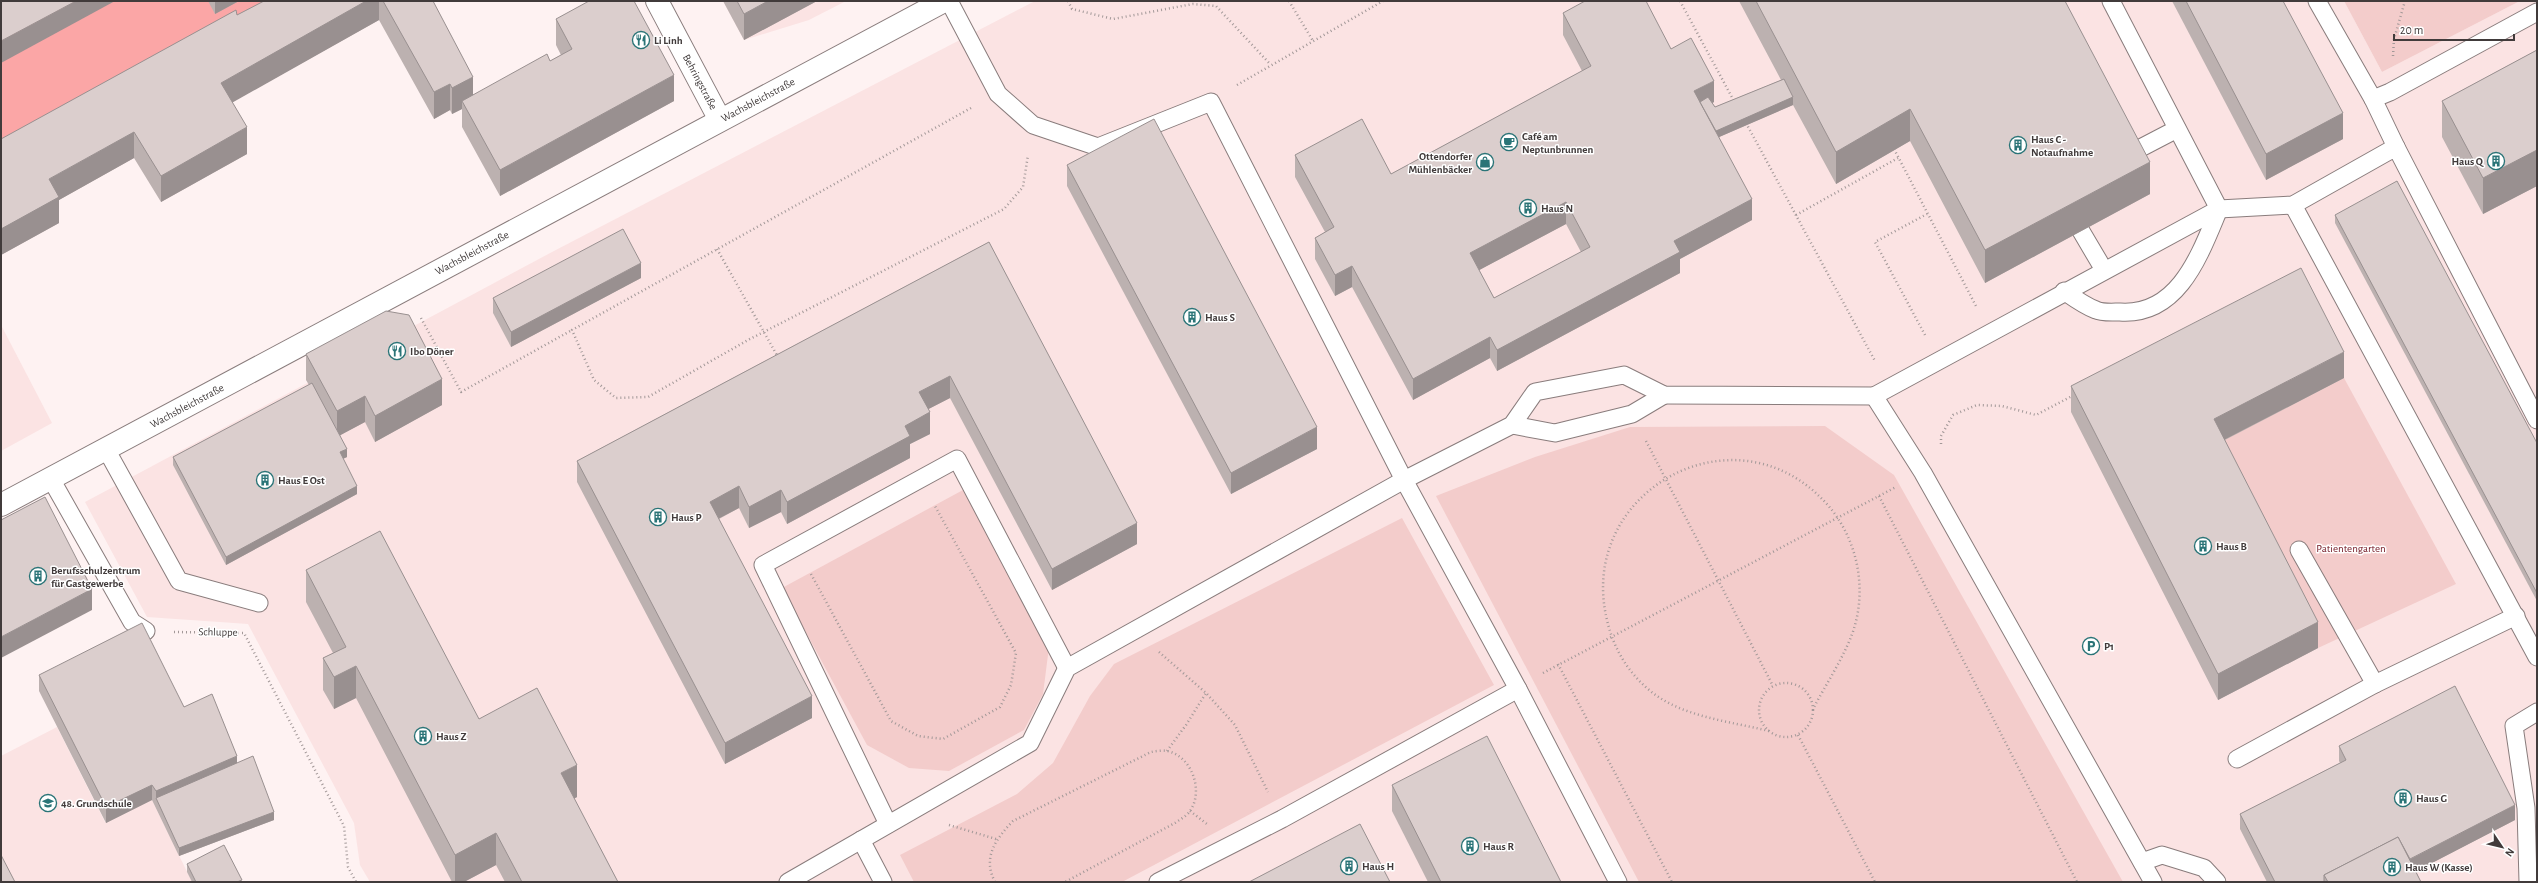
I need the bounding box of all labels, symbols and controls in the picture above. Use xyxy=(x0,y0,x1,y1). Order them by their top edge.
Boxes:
scale bar xyxy=(2394,16,2514,42)
text: 20 m xyxy=(2400,24,2423,36)
restaurant icon: Li Linh xyxy=(631,30,651,50)
place label: Li Linh xyxy=(654,35,683,46)
street label: Behringstraße xyxy=(681,52,719,112)
street label: Wachsbleichstraße xyxy=(719,76,797,124)
place label: Café am Neptunbrunnen xyxy=(1522,131,1594,155)
cafe icon: Café am Neptunbrunnen xyxy=(1499,132,1519,152)
place label: Haus C - Notaufnahme xyxy=(2031,134,2093,158)
building icon: Haus C - Notaufnahme xyxy=(2008,135,2028,155)
place label: Ottendorfer Mühlenbäcker xyxy=(1408,151,1472,175)
building icon: Haus Q xyxy=(2486,151,2506,171)
shop icon: Ottendorfer Mühlenbäcker xyxy=(1475,152,1495,172)
place label: Haus Q xyxy=(2451,156,2485,168)
building icon: Haus N xyxy=(1518,198,1538,218)
place label: Haus N xyxy=(1541,203,1573,214)
street label: Wachsbleichstraße xyxy=(433,229,511,277)
building icon: Haus S xyxy=(1182,307,1202,327)
place label: Haus S xyxy=(1205,312,1235,323)
restaurant icon: Ibo Döner xyxy=(387,341,407,361)
place label: Ibo Döner xyxy=(410,346,454,357)
street label: Wachsbleichstraße xyxy=(148,382,226,430)
building icon: Haus E Ost xyxy=(255,470,275,490)
place label: Haus E Ost xyxy=(278,475,325,486)
building icon: Haus P xyxy=(648,507,668,527)
place label: Haus P xyxy=(671,512,701,523)
building icon: Haus B xyxy=(2193,536,2213,556)
place label: Haus B xyxy=(2216,541,2247,552)
park label: Patientengarten xyxy=(2316,543,2386,554)
place label: Berufsschulzentrum für Gastgewerbe xyxy=(51,565,141,589)
building icon: Berufsschulzentrum für Gastgewerbe xyxy=(28,566,48,586)
street label: Schluppe xyxy=(198,626,238,638)
parking icon: P1 xyxy=(2081,636,2101,656)
place label: P1 xyxy=(2104,641,2114,652)
building icon: Haus Z xyxy=(413,726,433,746)
place label: Haus Z xyxy=(436,731,466,742)
building icon: Haus G xyxy=(2393,788,2413,808)
school or university icon: 48. Grundschule xyxy=(38,793,58,813)
place label: Haus G xyxy=(2416,793,2447,804)
place label: 48. Grundschule xyxy=(61,798,132,809)
north arrow xyxy=(2482,827,2522,867)
building icon: Haus R xyxy=(1460,836,1480,856)
place label: Haus R xyxy=(1483,841,1514,852)
text: N xyxy=(2503,846,2516,859)
building icon: Haus H xyxy=(1339,856,1359,876)
building icon: Haus W (Kasse) xyxy=(2382,857,2402,877)
place label: Haus H xyxy=(1362,861,1394,872)
place label: Haus W (Kasse) xyxy=(2405,862,2473,873)

